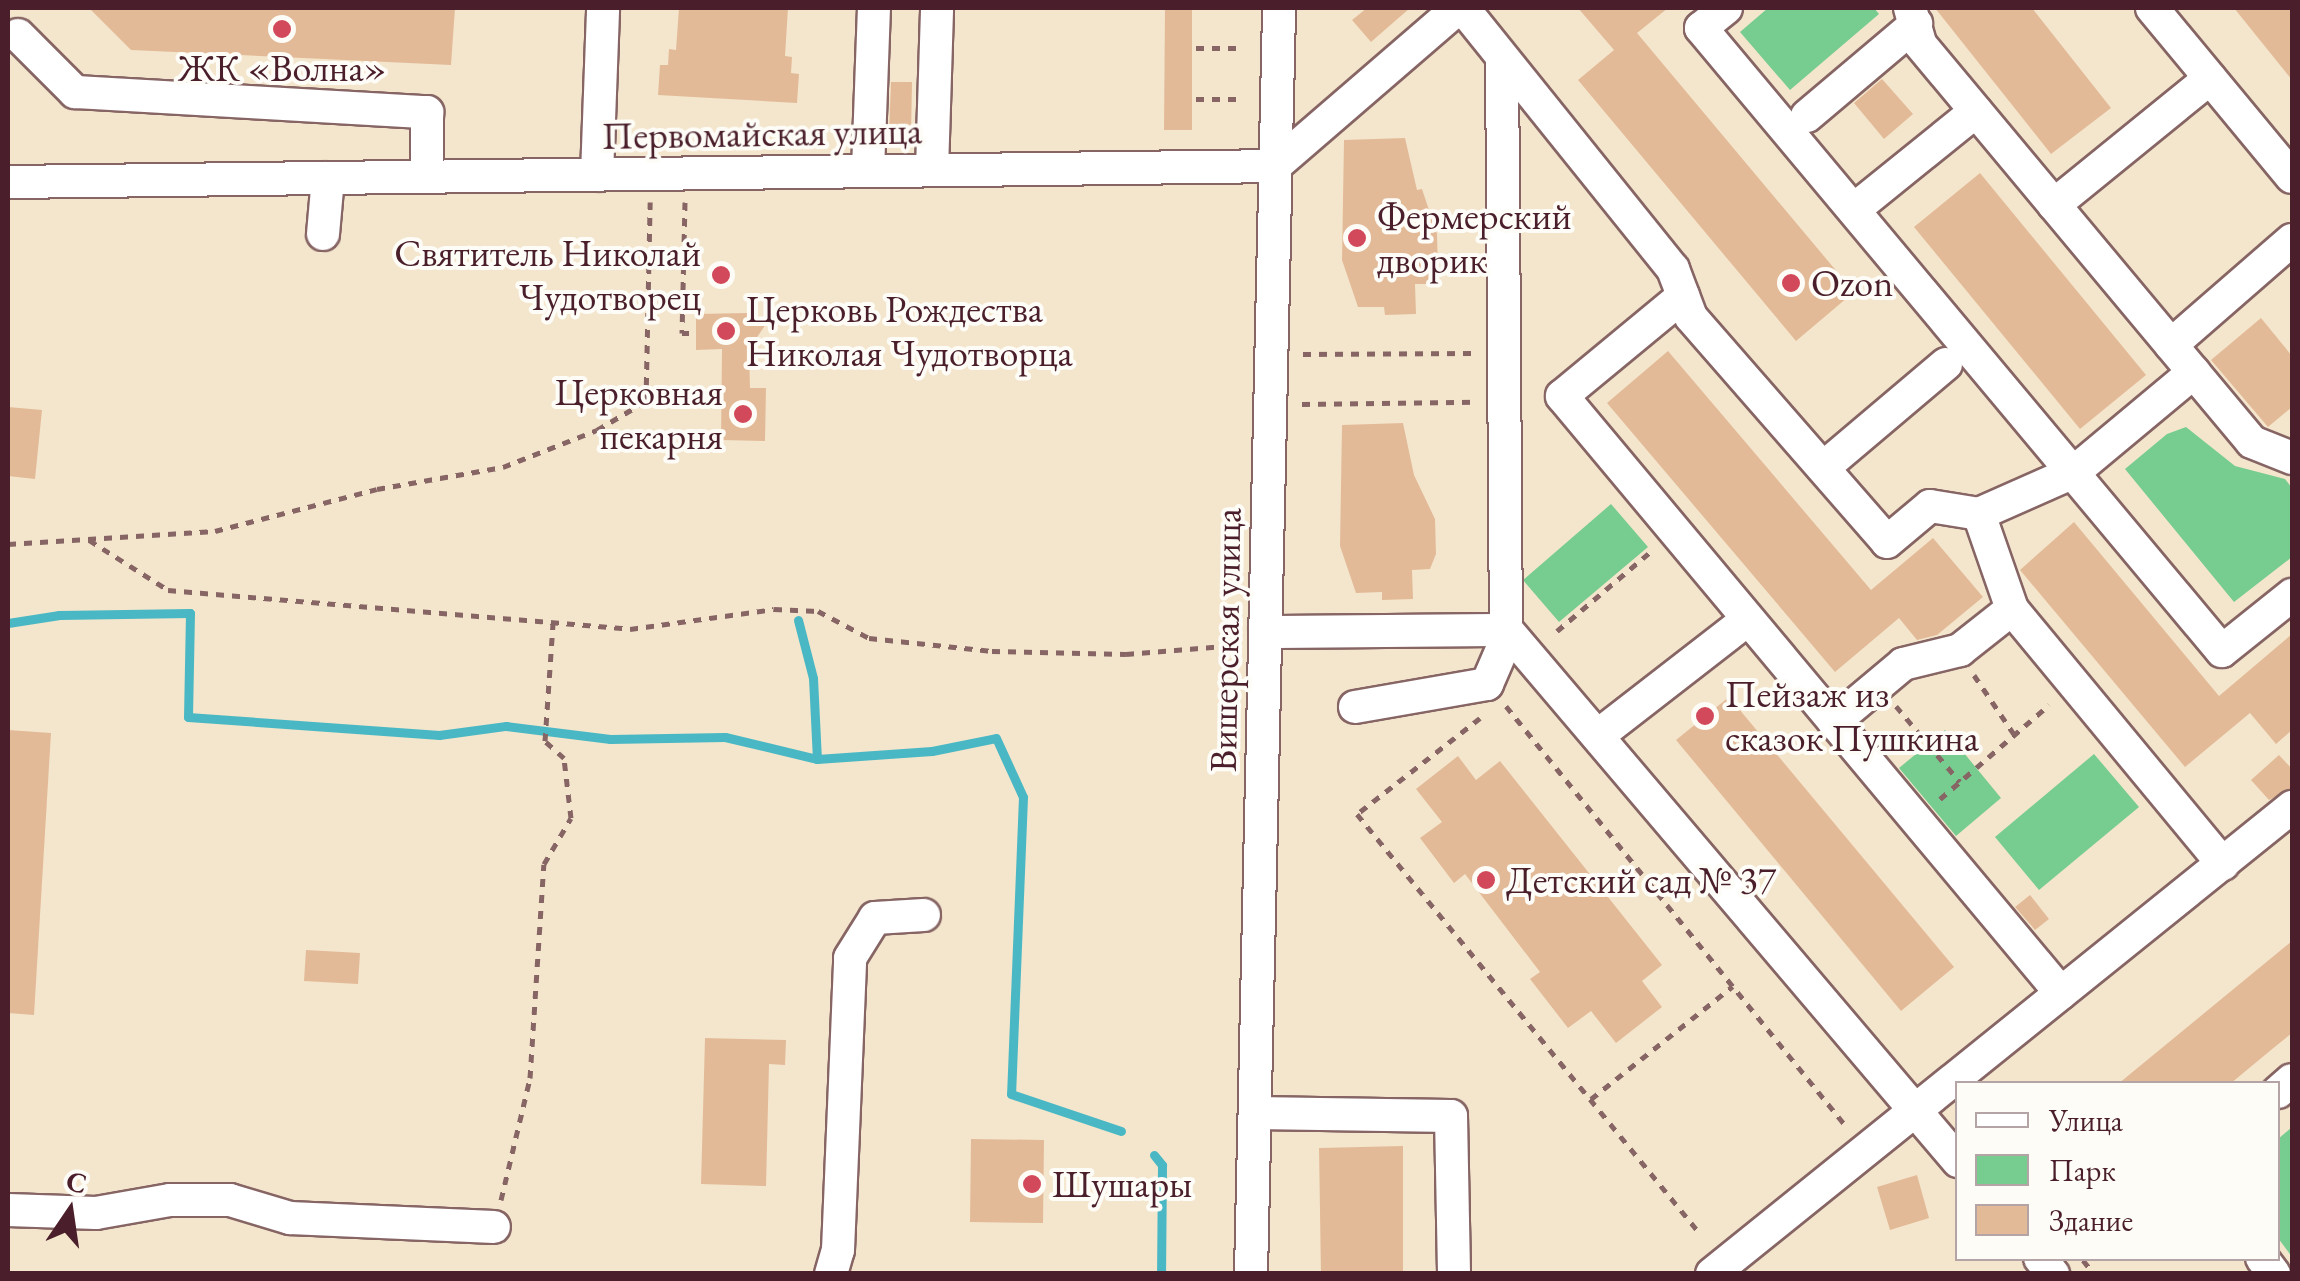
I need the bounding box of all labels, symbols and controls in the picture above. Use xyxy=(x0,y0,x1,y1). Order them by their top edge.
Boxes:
marker: ЖК «Волна» xyxy=(271,18,293,40)
place label: ЖК «Волна» xyxy=(178,45,386,91)
street label: Первомайская улица xyxy=(601,107,923,159)
place label: Фермерский дворик xyxy=(1377,193,1572,282)
marker: Фермерский дворик xyxy=(1346,227,1368,249)
place label: Святитель Николай Чудотворец xyxy=(394,230,701,320)
place label: Ozon xyxy=(1811,260,1893,306)
marker: Святитель Николай Чудотворец xyxy=(710,264,732,286)
marker: Ozon xyxy=(1780,272,1802,294)
place label: Церковь Рождества Николая Чудотворца xyxy=(746,286,1073,376)
marker: Церковь Рождества Николая Чудотворца xyxy=(715,320,737,342)
place label: Церковная пекарня xyxy=(555,369,723,458)
marker: Церковная пекарня xyxy=(732,403,754,425)
street label: Вишерская улица xyxy=(1200,508,1250,772)
place label: Пейзаж из сказок Пушкина xyxy=(1725,671,1979,761)
marker: Пейзаж из сказок Пушкина xyxy=(1694,705,1716,727)
place label: Детский сад № 37 xyxy=(1506,857,1776,903)
marker: Детский сад № 37 xyxy=(1475,869,1497,891)
legend xyxy=(1955,1081,2280,1261)
text: Улица xyxy=(2049,1101,2123,1140)
text: Парк xyxy=(2049,1151,2116,1190)
north arrow xyxy=(20,1161,120,1261)
place label: Шушары xyxy=(1052,1161,1192,1207)
text: С xyxy=(63,1162,90,1202)
marker: Шушары xyxy=(1021,1173,1043,1195)
text: Здание xyxy=(2049,1201,2133,1240)

